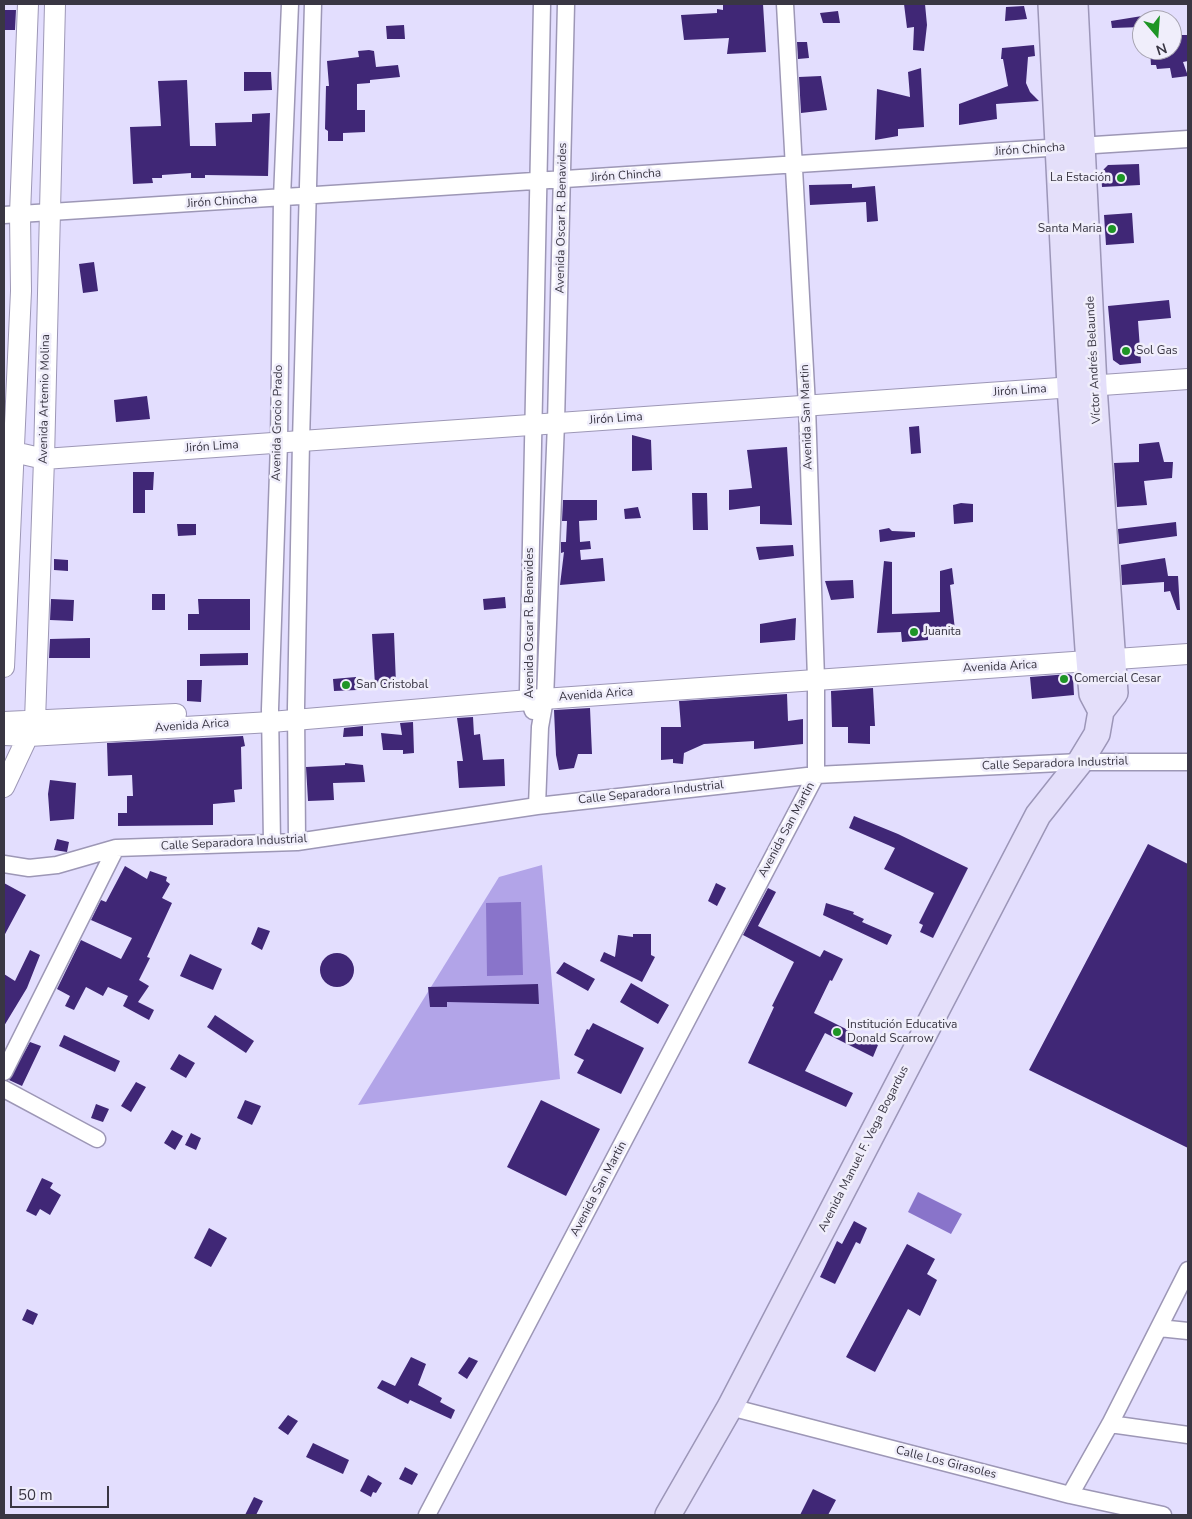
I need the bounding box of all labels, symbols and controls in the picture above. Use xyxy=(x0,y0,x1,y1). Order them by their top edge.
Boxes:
north arrow xyxy=(1132,10,1182,60)
text: N xyxy=(1154,38,1169,59)
street label: Jirón Chincha xyxy=(994,140,1066,160)
street label: Avenida Oscar R. Benavides xyxy=(553,142,571,294)
street label: Jirón Chincha xyxy=(590,166,662,186)
place label: La Estación xyxy=(1050,171,1111,185)
marker: La Estación xyxy=(1115,172,1127,184)
street label: Jirón Chincha xyxy=(186,192,258,212)
place label: Santa Maria xyxy=(1038,222,1102,236)
marker: Santa Maria xyxy=(1106,223,1118,235)
street label: Víctor Andrés Belaunde xyxy=(1083,296,1105,424)
street label: Avenida Artemio Molina xyxy=(37,334,53,464)
place label: Sol Gas xyxy=(1136,344,1178,358)
marker: Sol Gas xyxy=(1120,345,1132,357)
street label: Avenida San Martin xyxy=(798,364,816,470)
street label: Avenida Grocio Prado xyxy=(270,365,286,481)
street label: Jirón Lima xyxy=(993,382,1047,400)
street label: Jirón Lima xyxy=(589,410,643,428)
street label: Jirón Lima xyxy=(185,438,239,456)
street label: Avenida Oscar R. Benavides xyxy=(523,548,537,698)
place label: Juanita xyxy=(924,625,961,639)
marker: Juanita xyxy=(908,626,920,638)
street label: Avenida Arica xyxy=(962,658,1038,676)
place label: Comercial Cesar xyxy=(1074,672,1161,686)
marker: Comercial Cesar xyxy=(1058,673,1070,685)
place label: San Cristobal xyxy=(356,678,428,692)
marker: San Cristobal xyxy=(340,679,352,691)
street label: Avenida Arica xyxy=(558,685,634,705)
street label: Avenida Arica xyxy=(154,716,230,736)
street label: Calle Separadora Industrial xyxy=(982,754,1128,774)
street label: Calle Separadora Industrial xyxy=(577,778,725,808)
street label: Avenida San Martin xyxy=(756,780,818,880)
street label: Calle Separadora Industrial xyxy=(161,832,307,854)
place label: Institución Educativa Donald Scarrow xyxy=(847,1018,957,1046)
marker: Institución Educativa Donald Scarrow xyxy=(831,1026,843,1038)
street label: Avenida Manuel F. Vega Bogardus xyxy=(816,1064,912,1234)
street label: Avenida San Martin xyxy=(568,1139,630,1239)
street label: Calle Los Girasoles xyxy=(894,1444,998,1482)
scale bar xyxy=(12,1476,111,1508)
text: 50 m xyxy=(18,1485,53,1505)

